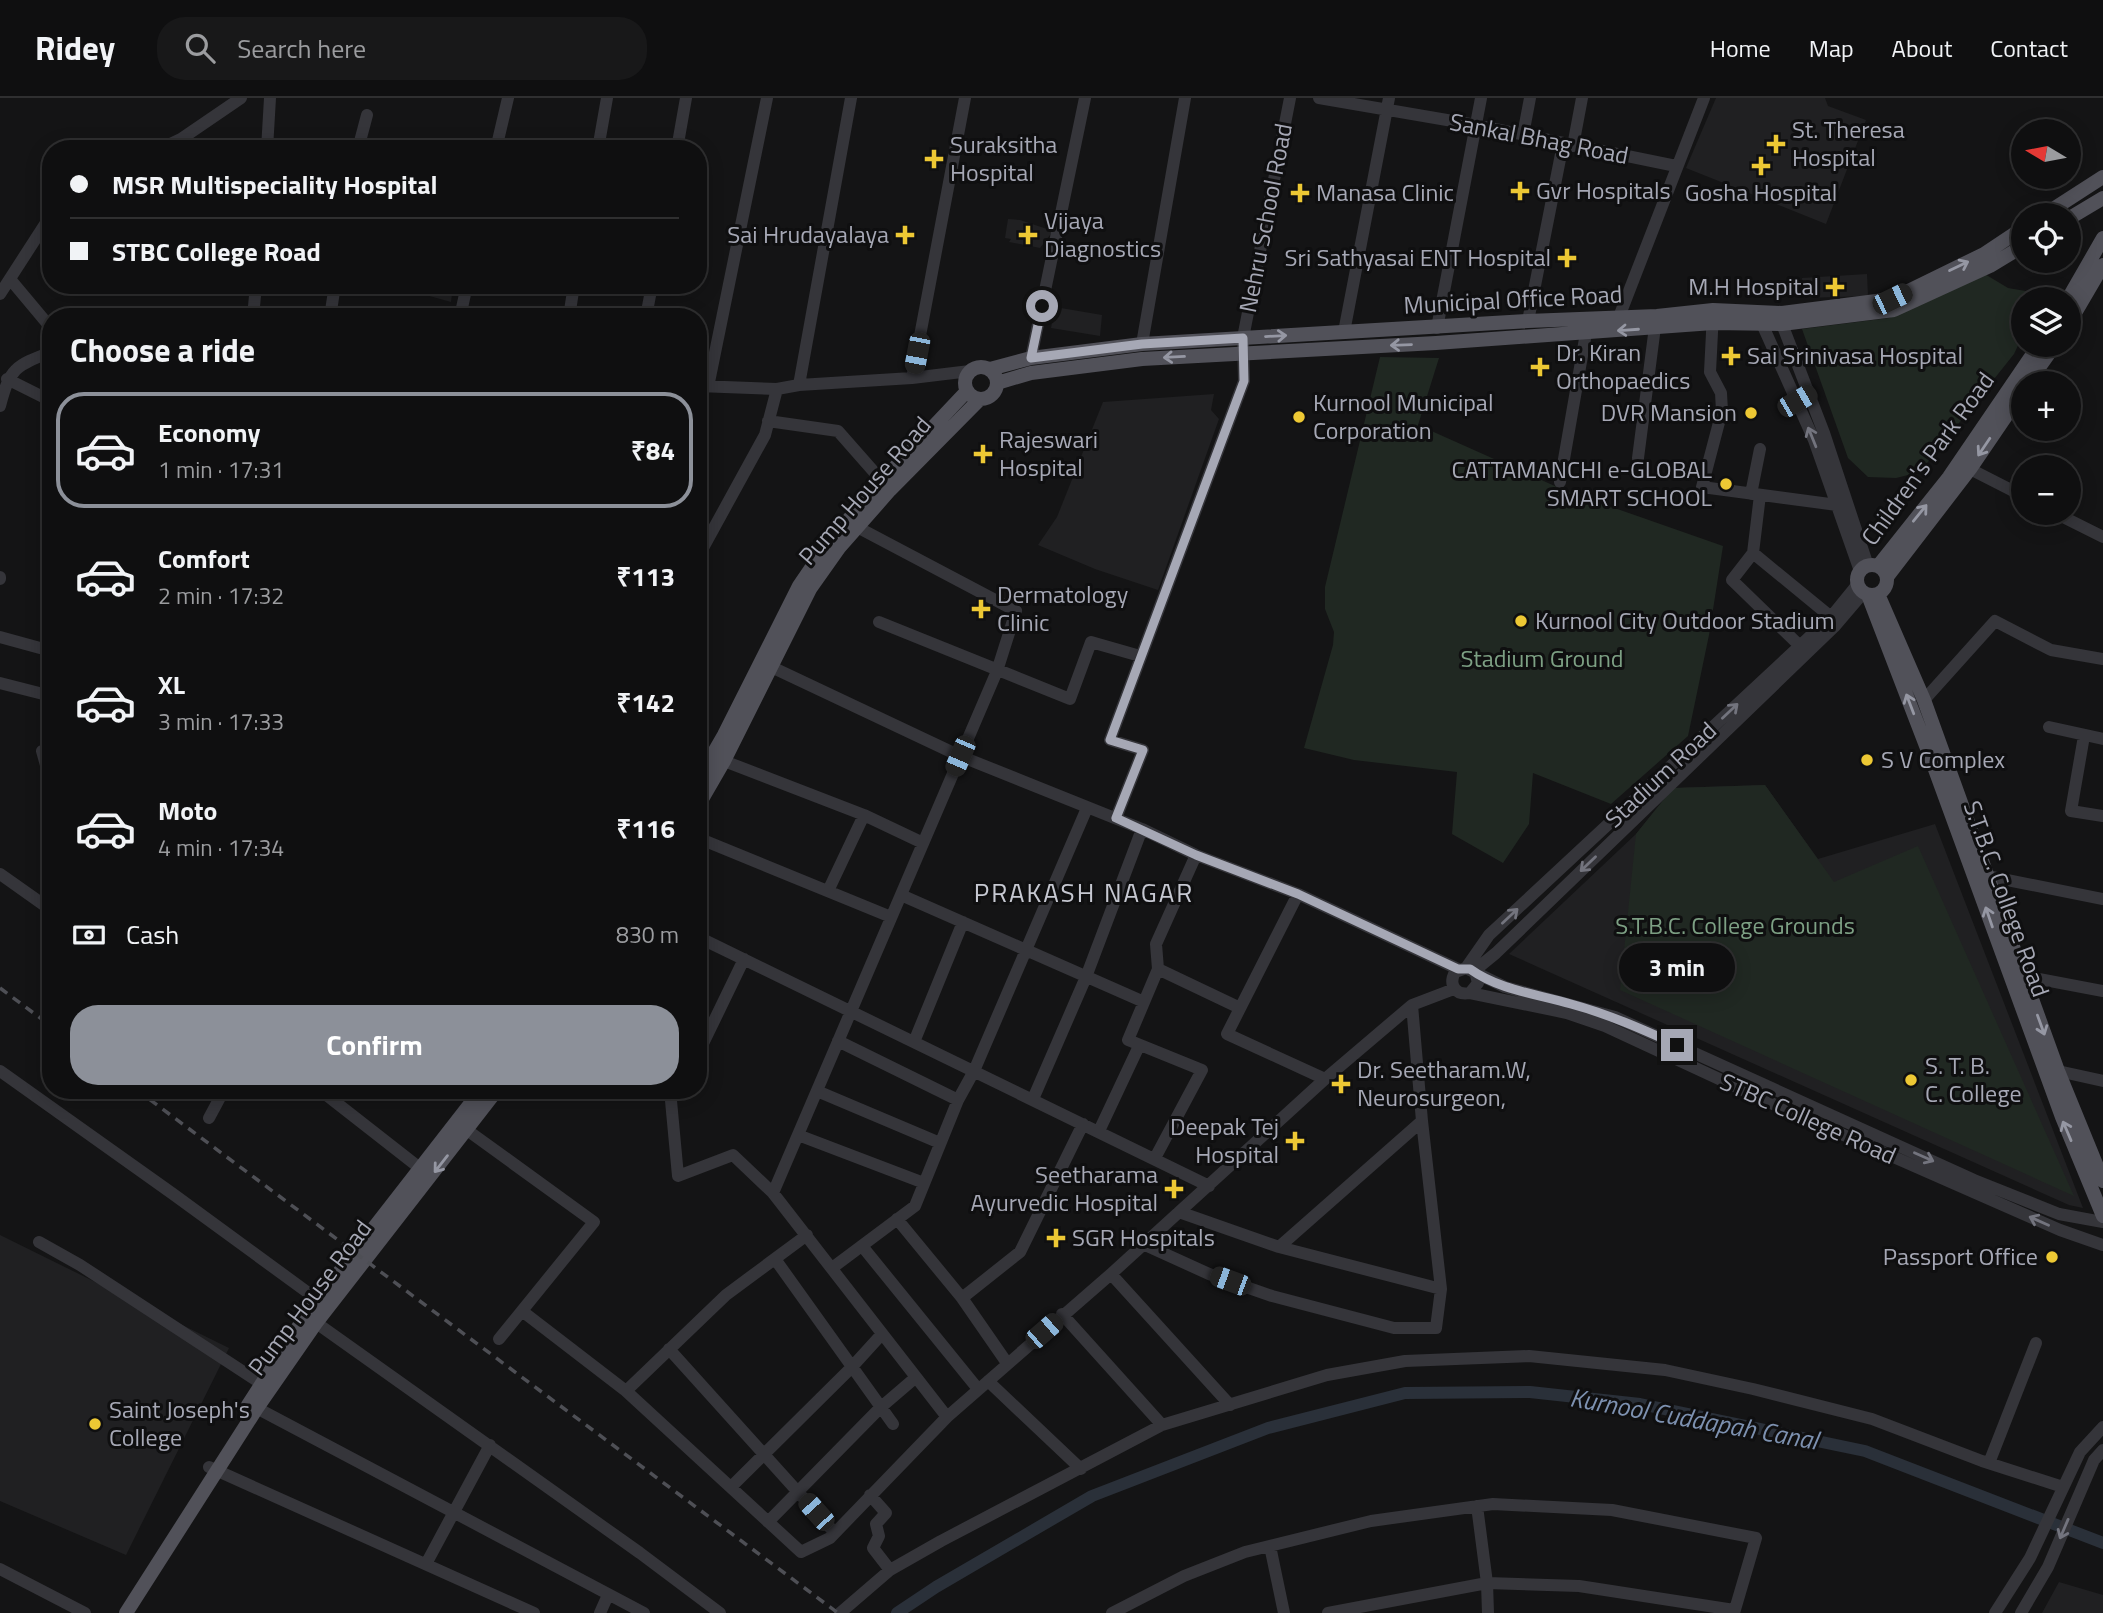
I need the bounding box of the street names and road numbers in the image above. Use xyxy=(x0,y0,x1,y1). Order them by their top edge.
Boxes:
street label: Sankal Bhag Road xyxy=(1447,103,1632,173)
street label: Nehru School Road xyxy=(1229,120,1301,315)
street label: Municipal Office Road xyxy=(1403,275,1623,323)
street label: Children's Park Road xyxy=(1852,364,2003,553)
street label: Pump House Road xyxy=(789,408,939,573)
street label: Stadium Road xyxy=(1596,713,1724,836)
street label: S.T.B.C. College Road xyxy=(1955,795,2059,1002)
street label: STBC College Road xyxy=(1715,1063,1902,1173)
street label: Pump House Road xyxy=(239,1212,380,1383)

